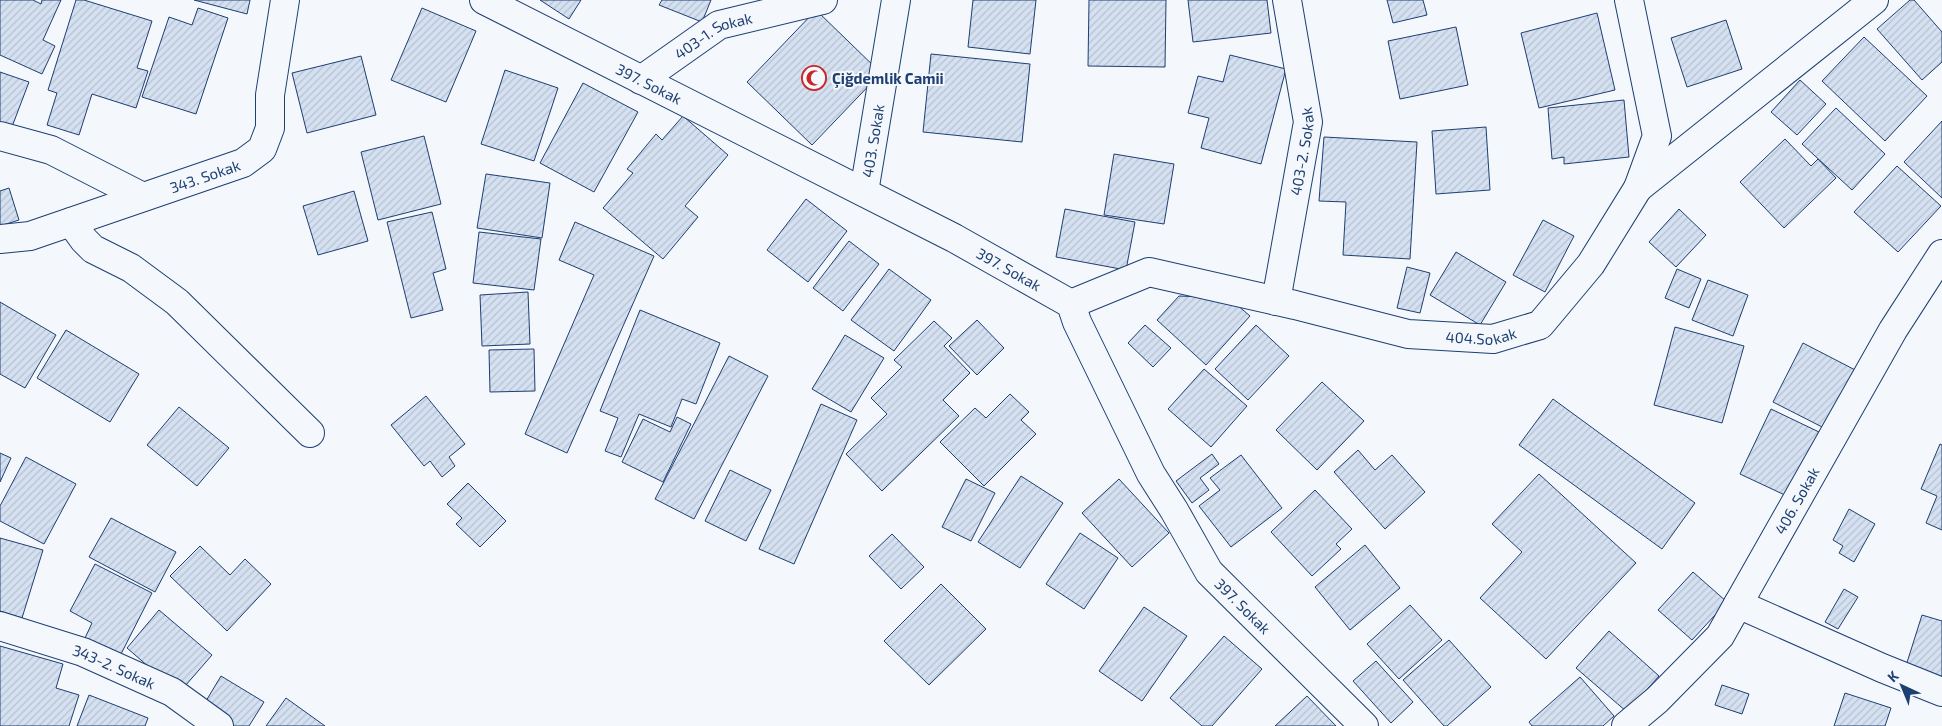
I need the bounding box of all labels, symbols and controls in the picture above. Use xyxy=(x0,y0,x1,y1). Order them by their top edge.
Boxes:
street label: 403-1. Sokak xyxy=(671,8,754,63)
street label: 397. Sokak xyxy=(613,59,685,108)
mosque icon: Çiğdemlik Camii xyxy=(801,65,827,91)
place label: Çiğdemlik Camii xyxy=(832,69,944,89)
street label: 403. Sokak xyxy=(858,102,888,179)
street label: 403-2. Sokak xyxy=(1286,106,1317,197)
street label: 343. Sokak xyxy=(167,156,243,196)
street label: 397. Sokak xyxy=(974,244,1045,295)
street label: 404.Sokak xyxy=(1445,323,1519,348)
street label: 406. Sokak xyxy=(1771,463,1823,537)
street label: 397. Sokak xyxy=(1211,574,1275,637)
street label: 343-2. Sokak xyxy=(71,640,158,692)
north arrow xyxy=(1877,661,1927,711)
text: K xyxy=(1884,667,1902,685)

